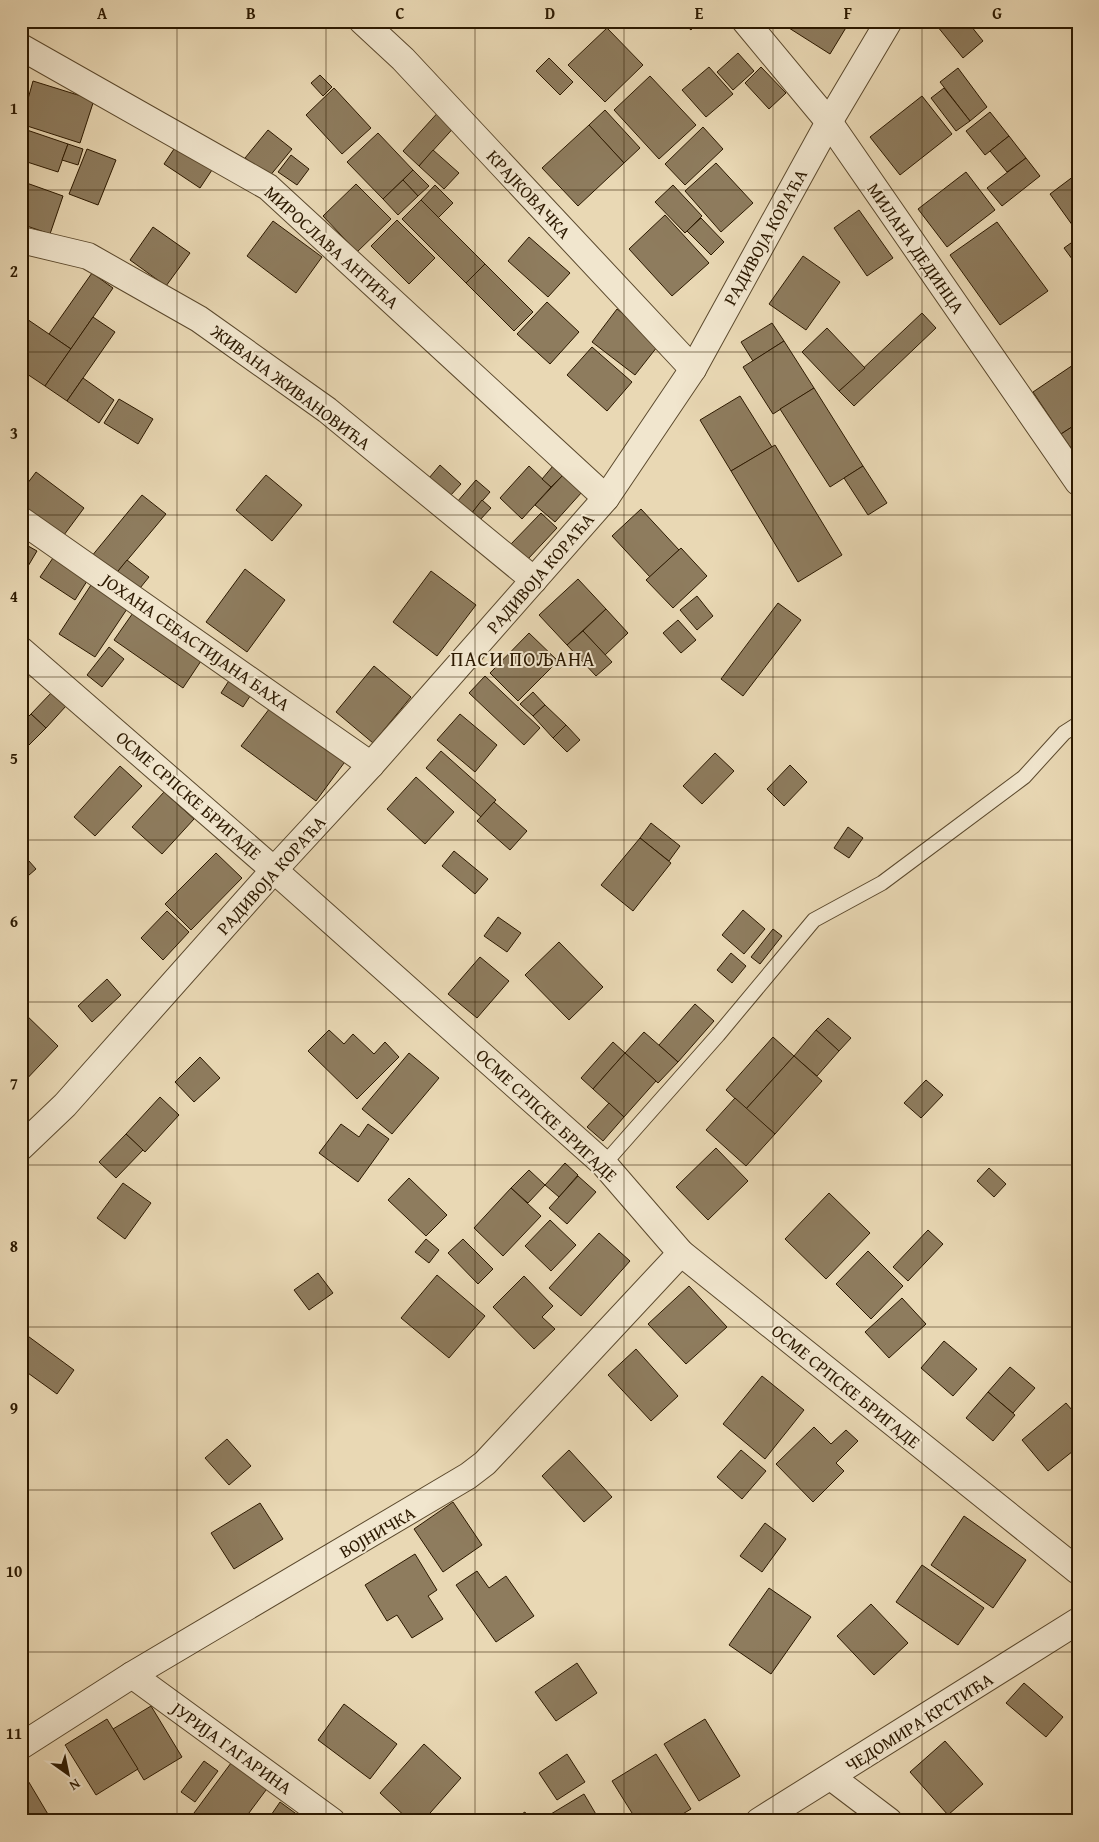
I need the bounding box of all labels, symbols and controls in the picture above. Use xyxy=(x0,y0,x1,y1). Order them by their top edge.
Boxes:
text: A xyxy=(97,1,108,25)
text: B xyxy=(246,1,256,25)
text: C xyxy=(395,1,405,25)
text: D xyxy=(545,1,555,25)
text: E xyxy=(695,1,704,25)
text: F xyxy=(844,1,852,25)
text: G xyxy=(992,1,1002,25)
text: 1 xyxy=(10,96,18,120)
street label: КРАЈКОВАЧКА xyxy=(480,143,578,245)
street label: РАДИВОЈА КОРАЋА xyxy=(716,164,814,310)
street label: МИЛАНА ДЕДИНЦА xyxy=(861,177,971,319)
street label: МИРОСЛАВА АНТИЋА xyxy=(259,179,405,315)
text: 2 xyxy=(10,259,18,283)
street label: ЖИВАНА ЖИВАНОВИЋА xyxy=(204,317,377,456)
text: 3 xyxy=(10,421,18,445)
street label: РАДИВОЈА КОРАЋА xyxy=(480,507,600,639)
street label: ЈОХАНА СЕБАСТИЈАНА БАХА xyxy=(95,566,296,717)
text: 4 xyxy=(10,584,18,608)
district label: ПАСИ ПОЉАНА xyxy=(451,644,595,673)
street label: ОСМЕ СРПСКЕ БРИГАДЕ xyxy=(110,724,268,866)
text: 5 xyxy=(10,746,18,770)
street label: РАДИВОЈА КОРАЋА xyxy=(210,809,332,941)
text: 6 xyxy=(10,909,18,933)
street label: ОСМЕ СРПСКЕ БРИГАДЕ xyxy=(470,1042,624,1188)
text: 7 xyxy=(10,1071,18,1095)
text: 8 xyxy=(10,1234,18,1258)
street label: ОСМЕ СРПСКЕ БРИГАДЕ xyxy=(766,1317,926,1455)
text: 9 xyxy=(10,1396,18,1420)
street label: ВОЈНИЧКА xyxy=(334,1499,420,1565)
text: 10 xyxy=(6,1559,22,1583)
street label: ЧЕДОМИРА КРСТИЋА xyxy=(840,1665,998,1779)
street label: ЈУРИЈА ГАГАРИНА xyxy=(165,1694,298,1801)
text: 11 xyxy=(6,1721,22,1745)
north arrow xyxy=(42,1750,92,1800)
text: N xyxy=(65,1774,84,1796)

